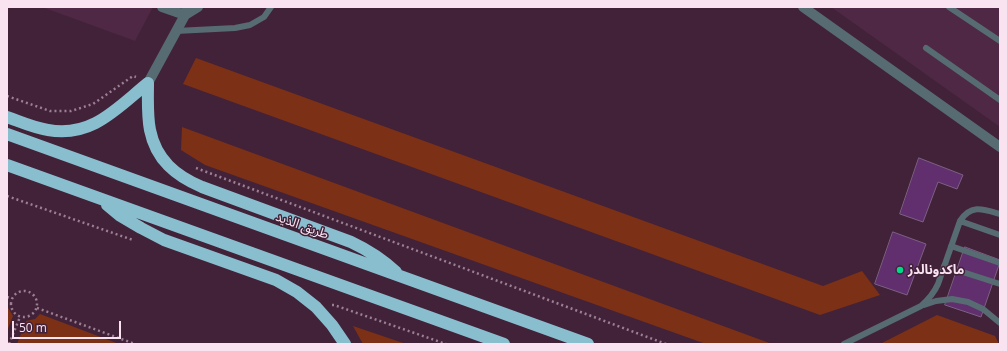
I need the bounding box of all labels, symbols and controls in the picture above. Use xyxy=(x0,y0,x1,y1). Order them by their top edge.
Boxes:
street label: طريق الذيد xyxy=(273,209,331,243)
place label: ماكدونالدز xyxy=(908,262,964,278)
marker: ماكدونالدز xyxy=(895,265,905,275)
scale bar xyxy=(14,313,123,339)
text: 50 m xyxy=(19,319,47,336)

